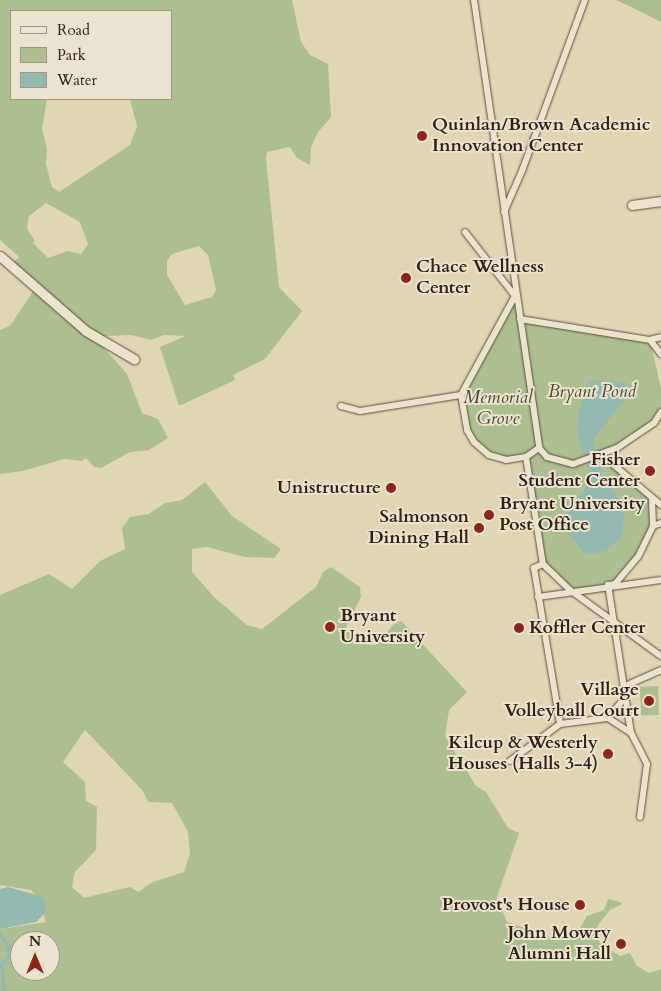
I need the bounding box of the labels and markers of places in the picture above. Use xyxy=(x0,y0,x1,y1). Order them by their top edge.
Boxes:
place label: Quinlan/Brown Academic Innovation Center xyxy=(432,115,650,158)
marker: Quinlan/Brown Academic Innovation Center xyxy=(416,130,428,142)
place label: Chace Wellness Center xyxy=(416,257,544,300)
marker: Chace Wellness Center xyxy=(400,272,412,284)
place label: Fisher Student Center xyxy=(519,450,640,492)
marker: Fisher Student Center xyxy=(644,465,656,477)
place label: Unistructure xyxy=(277,477,381,499)
marker: Unistructure xyxy=(385,482,397,494)
place label: Bryant University Post Office xyxy=(499,494,645,536)
place label: Salmonson Dining Hall xyxy=(368,507,469,550)
marker: Bryant University Post Office xyxy=(483,509,495,521)
marker: Salmonson Dining Hall xyxy=(473,522,485,534)
place label: Bryant University xyxy=(340,606,425,649)
place label: Koffler Center xyxy=(529,617,646,639)
marker: Bryant University xyxy=(324,621,336,633)
marker: Koffler Center xyxy=(513,622,525,634)
place label: Village Volleyball Court xyxy=(504,680,639,722)
marker: Village Volleyball Court xyxy=(643,695,655,707)
place label: Kilcup & Westerly Houses (Halls 3-4) xyxy=(448,733,598,776)
marker: Kilcup & Westerly Houses (Halls 3-4) xyxy=(602,748,614,760)
place label: Provost's House xyxy=(442,894,570,916)
marker: Provost's House xyxy=(574,899,586,911)
place label: John Mowry Alumni Hall xyxy=(508,923,611,966)
marker: John Mowry Alumni Hall xyxy=(615,938,627,950)

